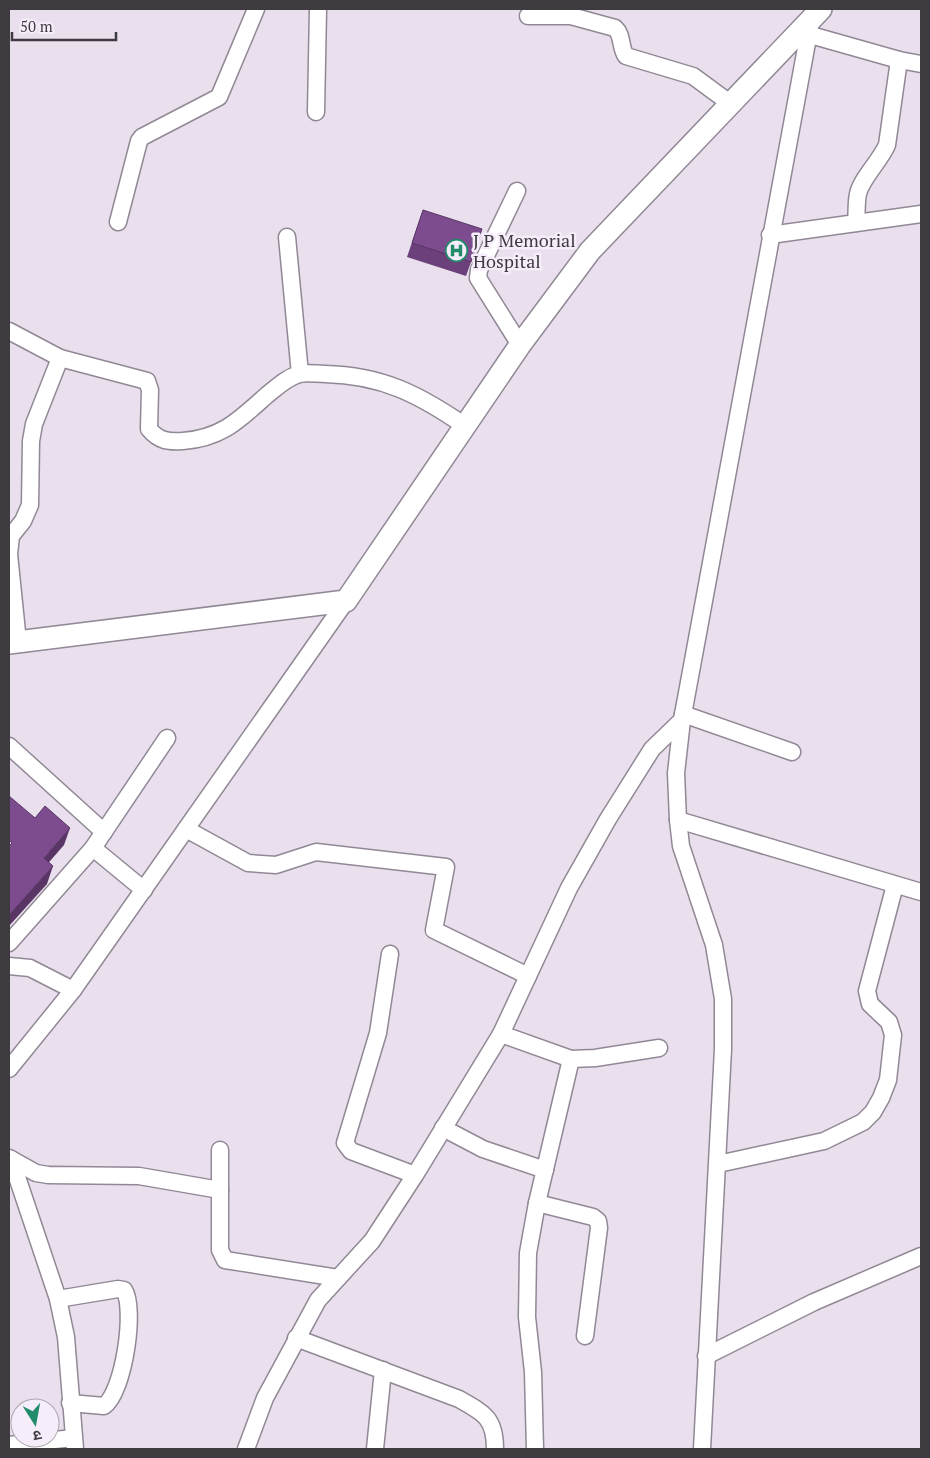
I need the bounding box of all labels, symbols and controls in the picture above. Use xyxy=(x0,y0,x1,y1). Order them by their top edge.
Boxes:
scale bar xyxy=(12,10,116,42)
text: 50 m xyxy=(20,16,53,36)
place label: J P Memorial Hospital xyxy=(473,228,576,273)
hospital icon: J P Memorial Hospital xyxy=(445,238,469,262)
north arrow xyxy=(10,1398,60,1448)
text: उ xyxy=(31,1426,43,1447)

